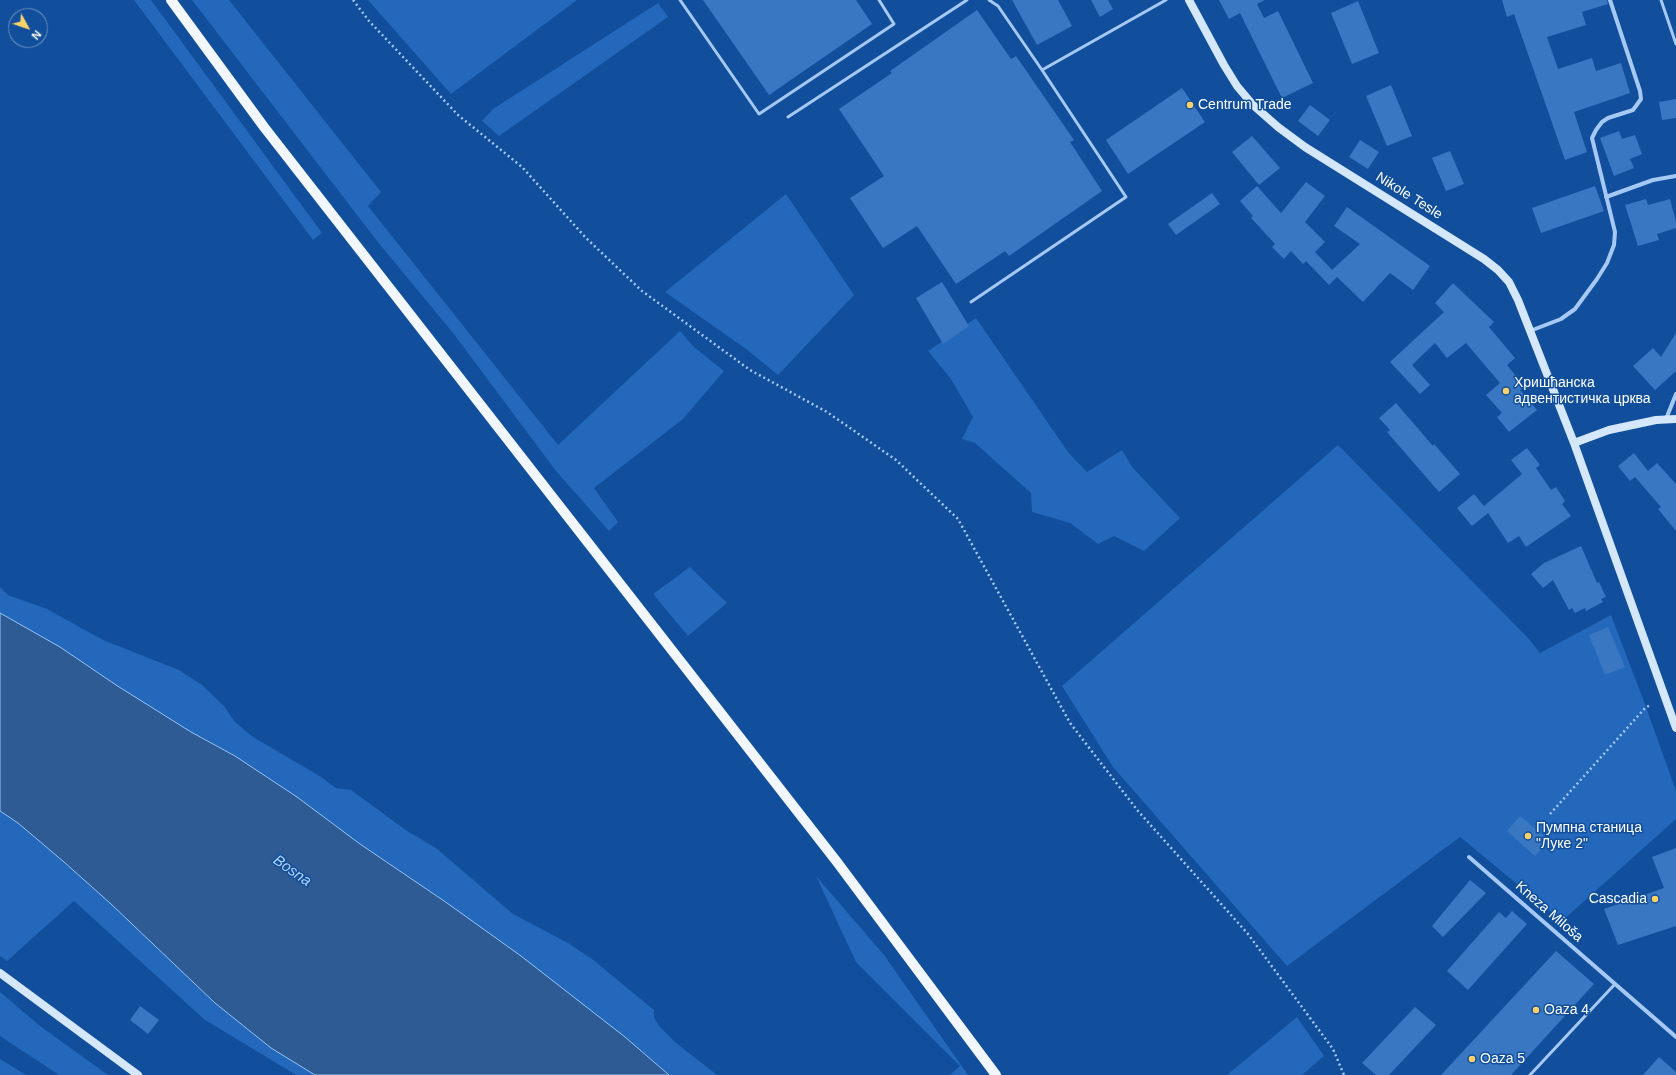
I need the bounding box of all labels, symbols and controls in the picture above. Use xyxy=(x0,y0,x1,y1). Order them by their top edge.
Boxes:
north arrow xyxy=(8,8,48,48)
text: N xyxy=(29,28,44,42)
place label: Centrum Trade xyxy=(1198,97,1292,113)
marker: Centrum Trade xyxy=(1185,100,1195,110)
street label: Nikole Tesle xyxy=(1373,169,1445,223)
place label: Хришћанска адвентистичка црква xyxy=(1514,375,1651,408)
marker: Хришћанска адвентистичка црква xyxy=(1501,386,1511,396)
place label: Пумпна станица "Луке 2" xyxy=(1536,820,1642,852)
marker: Пумпна станица "Луке 2" xyxy=(1523,831,1533,841)
water label: Bosna xyxy=(269,851,315,891)
street label: Kneza Miloša xyxy=(1512,878,1586,946)
place label: Cascadia xyxy=(1589,891,1647,907)
marker: Cascadia xyxy=(1650,894,1660,904)
place label: Oaza 4 xyxy=(1544,1002,1589,1018)
marker: Oaza 4 xyxy=(1531,1005,1541,1015)
place label: Oaza 5 xyxy=(1480,1051,1525,1067)
marker: Oaza 5 xyxy=(1467,1054,1477,1064)

